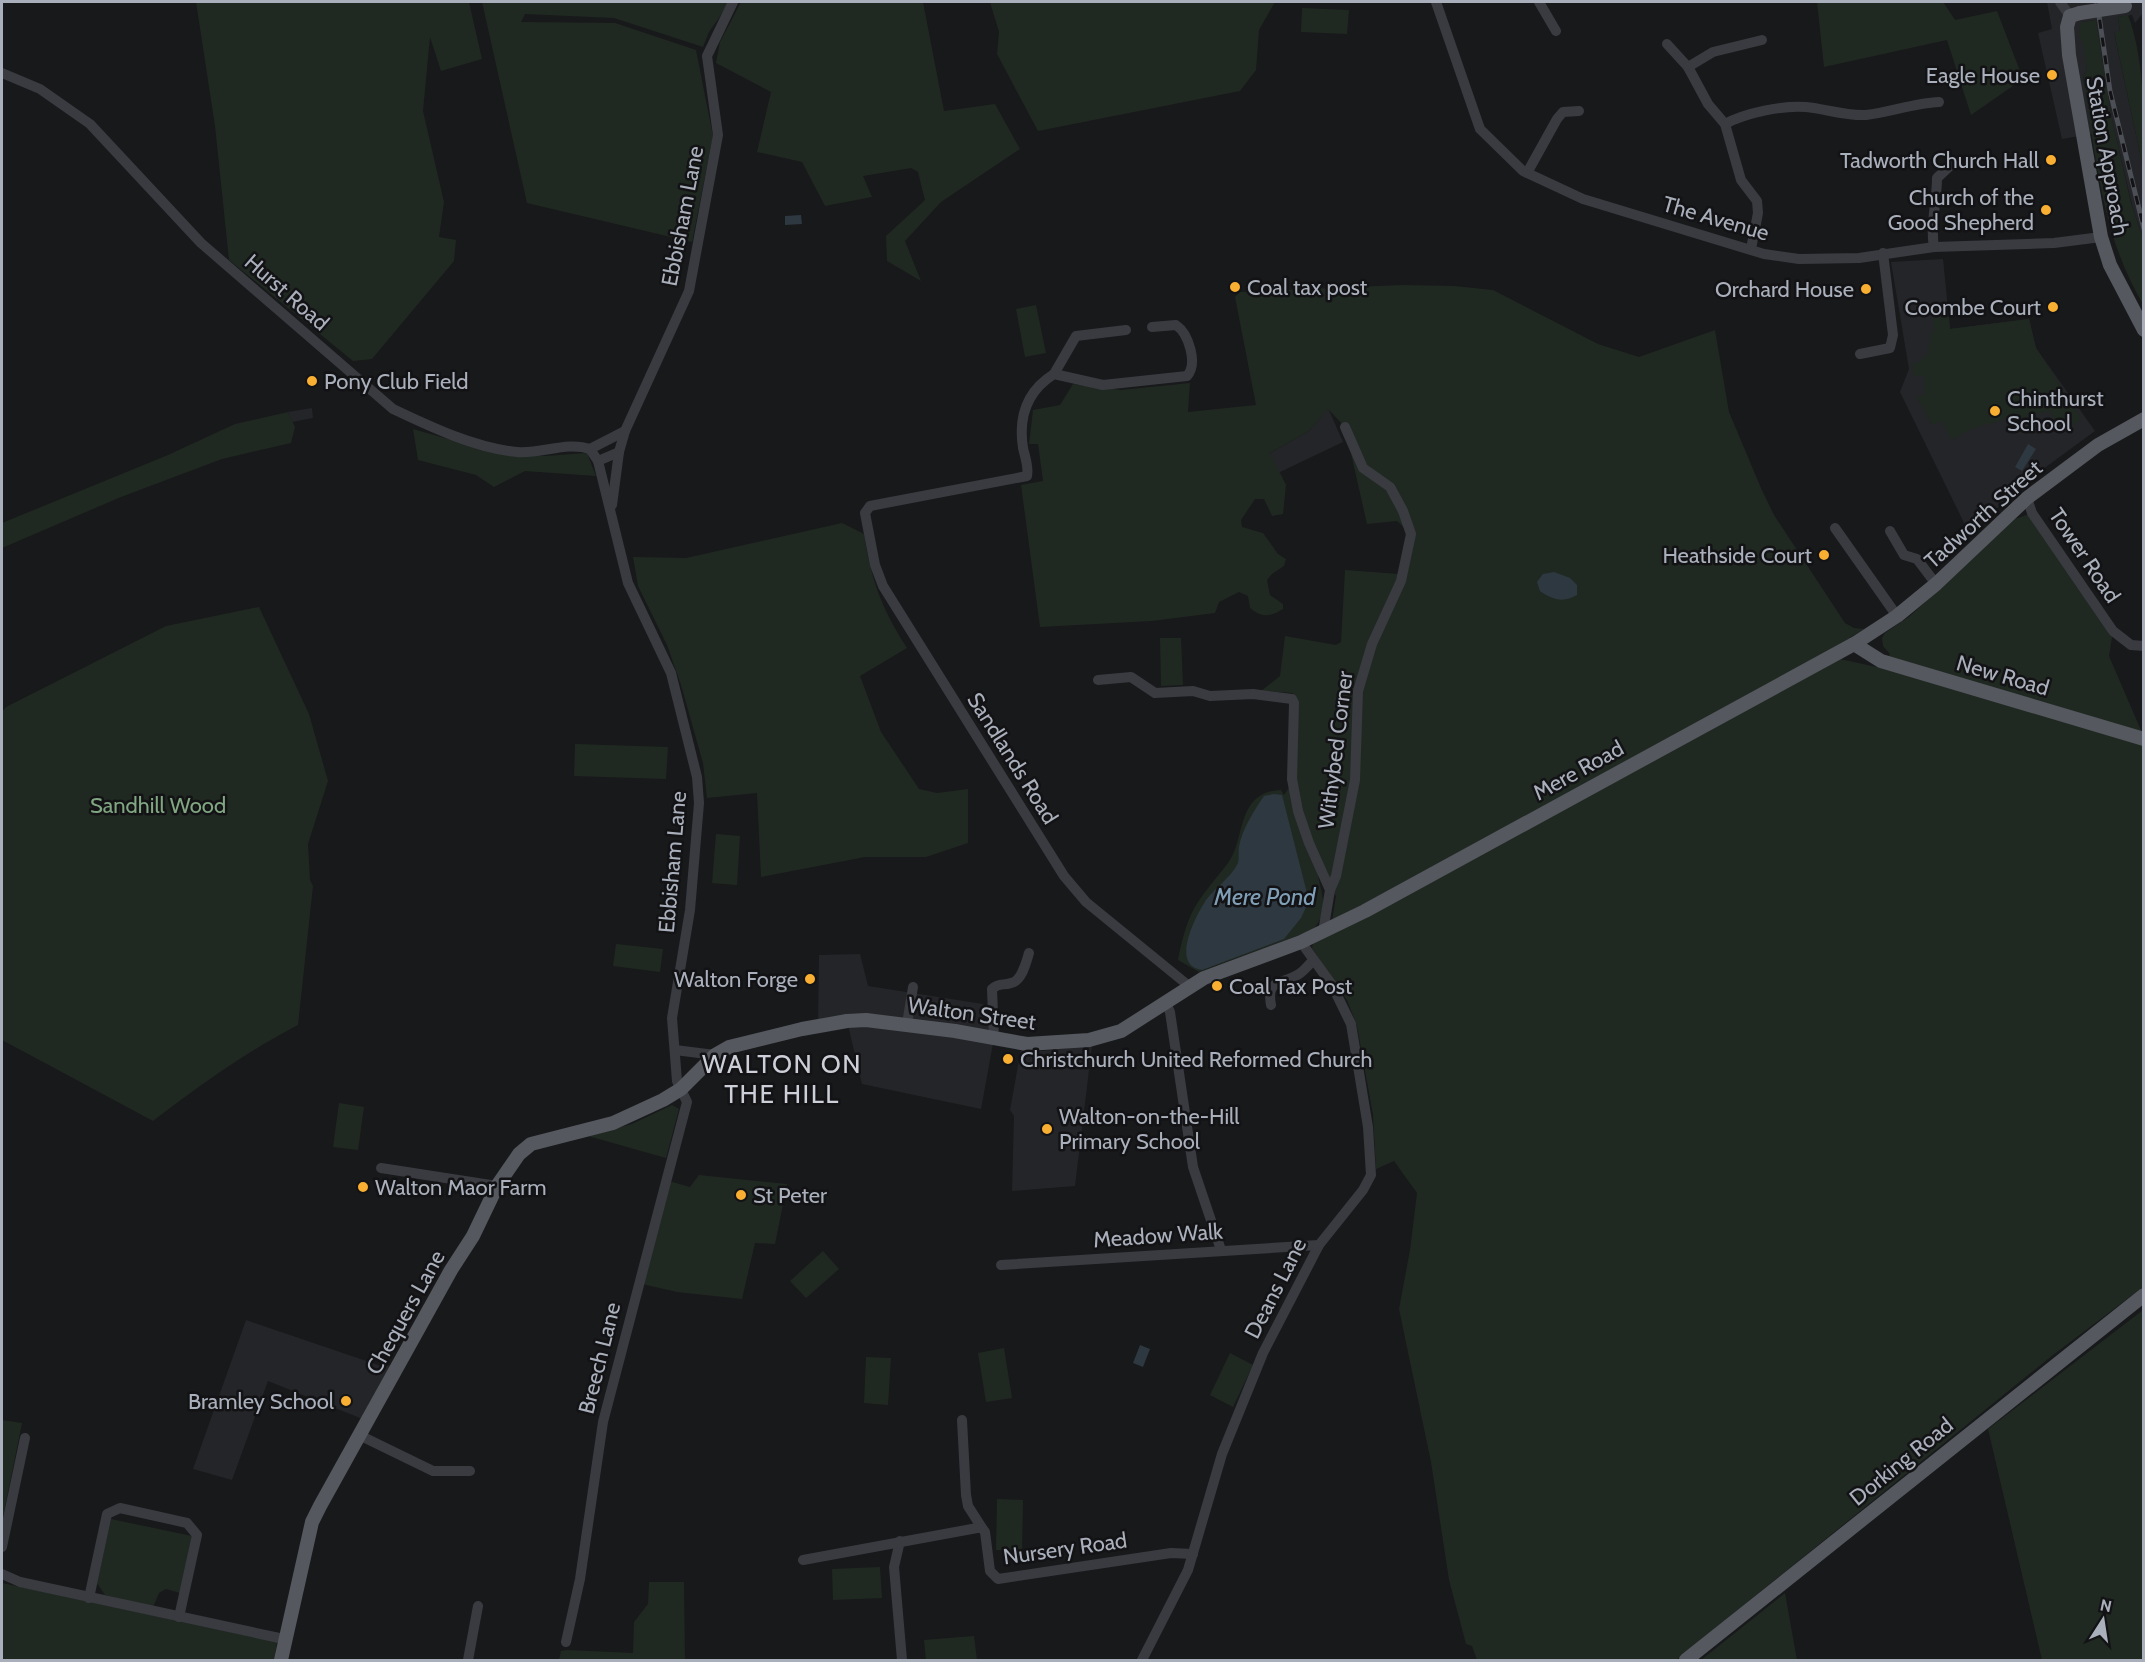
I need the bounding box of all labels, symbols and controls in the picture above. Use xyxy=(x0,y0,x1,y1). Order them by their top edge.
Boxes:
place label: Eagle House xyxy=(1926,62,2040,89)
marker: Eagle House xyxy=(2045,68,2059,82)
street label: Station Approach xyxy=(2080,74,2135,238)
street label: Ebbisham Lane xyxy=(656,144,709,288)
place label: Tadworth Church Hall xyxy=(1840,147,2040,174)
marker: Tadworth Church Hall xyxy=(2044,153,2058,167)
place label: Church of the Good Shepherd xyxy=(1888,184,2034,236)
street label: The Avenue xyxy=(1660,190,1772,247)
marker: Church of the Good Shepherd xyxy=(2039,203,2053,217)
street label: Hurst Road xyxy=(239,248,334,336)
place label: Coal tax post xyxy=(1247,274,1368,301)
place label: Orchard House xyxy=(1715,276,1854,303)
marker: Coal tax post xyxy=(1228,280,1242,294)
marker: Orchard House xyxy=(1859,282,1873,296)
place label: Coombe Court xyxy=(1905,294,2042,321)
marker: Coombe Court xyxy=(2046,300,2060,314)
place label: Pony Club Field xyxy=(324,368,468,395)
marker: Pony Club Field xyxy=(305,374,319,388)
place label: Chinthurst School xyxy=(2007,385,2104,437)
marker: Chinthurst School xyxy=(1988,404,2002,418)
street label: Tadworth Street xyxy=(1919,454,2048,574)
street label: Tower Road xyxy=(2043,503,2126,608)
place label: Heathside Court xyxy=(1662,542,1813,569)
marker: Heathside Court xyxy=(1817,548,1831,562)
street label: New Road xyxy=(1953,649,2052,702)
street label: Withybed Corner xyxy=(1312,669,1359,831)
street label: Sandlands Road xyxy=(961,688,1064,829)
street label: Mere Road xyxy=(1528,735,1628,806)
street label: Ebbisham Lane xyxy=(653,790,692,934)
park label: Sandhill Wood xyxy=(90,792,226,819)
water label: Mere Pond xyxy=(1213,882,1316,911)
place label: Walton Forge xyxy=(674,966,798,993)
marker: Walton Forge xyxy=(803,972,817,986)
place label: Coal Tax Post xyxy=(1229,973,1353,1000)
marker: Coal Tax Post xyxy=(1210,979,1224,993)
street label: Walton Street xyxy=(906,991,1038,1036)
place label: Christchurch United Reformed Church xyxy=(1020,1046,1372,1073)
district label: WALTON ON THE HILL xyxy=(702,1048,862,1110)
marker: Christchurch United Reformed Church xyxy=(1001,1052,1015,1066)
place label: Walton-on-the-Hill Primary School xyxy=(1059,1103,1240,1155)
marker: Walton-on-the-Hill Primary School xyxy=(1040,1122,1054,1136)
place label: Walton Maor Farm xyxy=(375,1174,547,1201)
marker: Walton Maor Farm xyxy=(356,1180,370,1194)
place label: St Peter xyxy=(753,1182,827,1209)
marker: St Peter xyxy=(734,1188,748,1202)
street label: Meadow Walk xyxy=(1092,1217,1224,1254)
street label: Deans Lane xyxy=(1239,1233,1312,1343)
street label: Chequers Lane xyxy=(360,1245,451,1379)
street label: Breech Lane xyxy=(573,1299,626,1417)
place label: Bramley School xyxy=(188,1388,335,1415)
marker: Bramley School xyxy=(339,1394,353,1408)
street label: Dorking Road xyxy=(1844,1411,1959,1511)
street label: Nursery Road xyxy=(1001,1526,1129,1571)
north arrow xyxy=(2073,1590,2133,1650)
text: N xyxy=(2099,1595,2114,1616)

